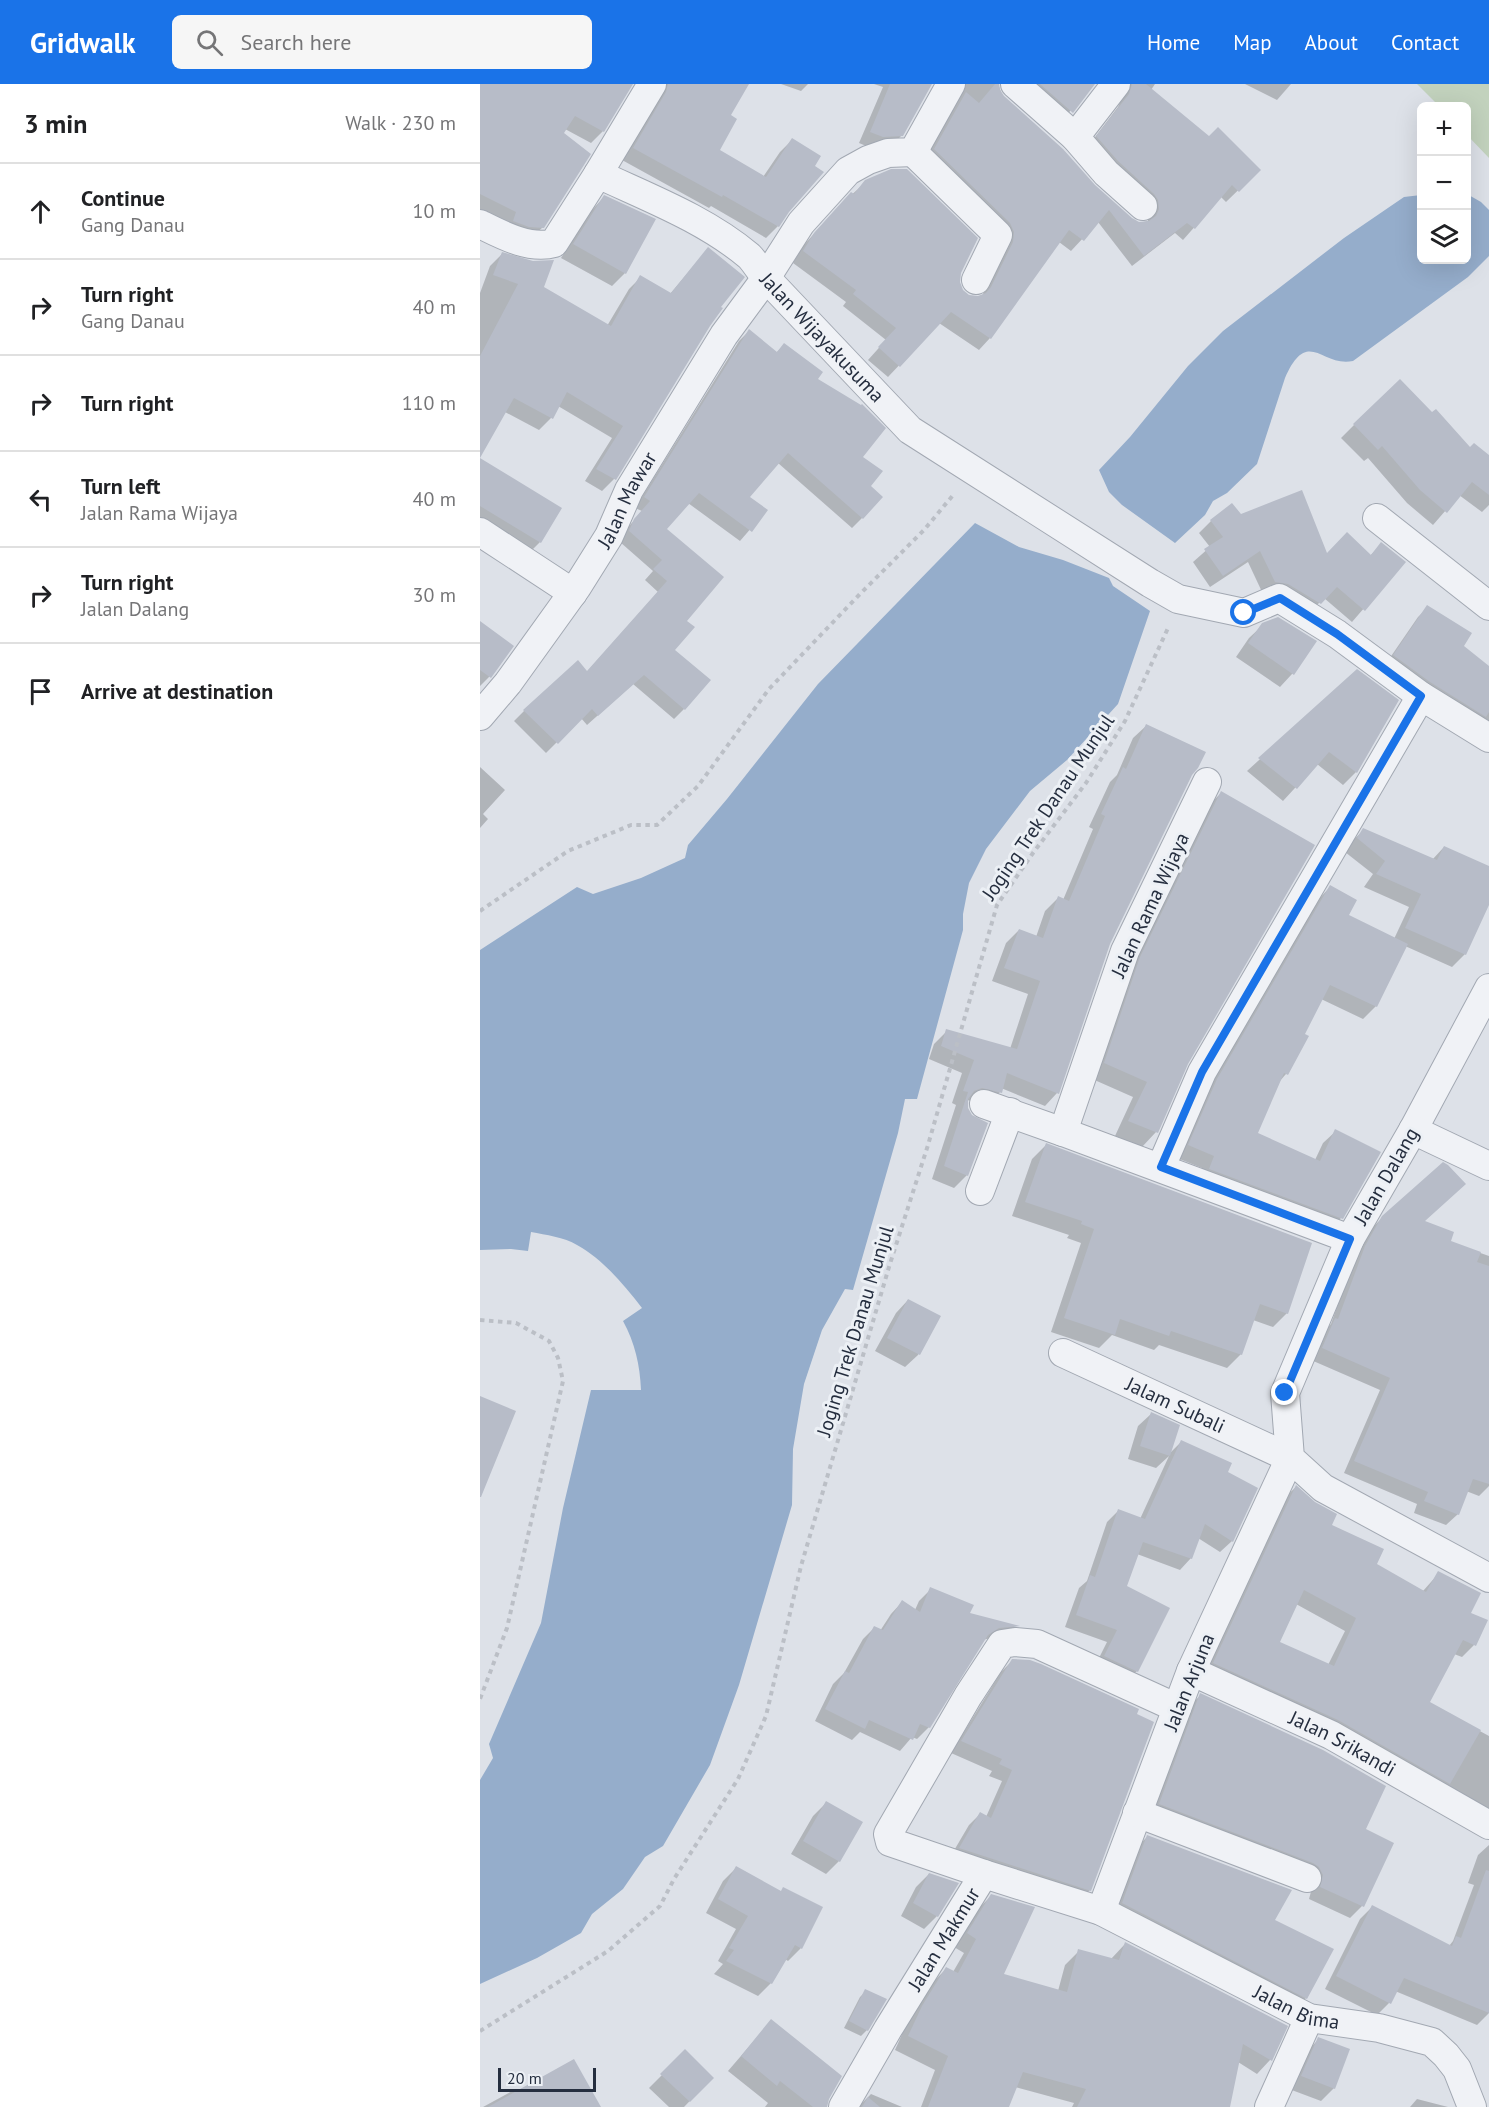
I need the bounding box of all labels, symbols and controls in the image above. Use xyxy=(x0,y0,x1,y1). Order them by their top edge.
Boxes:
search box xyxy=(172,15,592,69)
text: Gridwalk xyxy=(30,24,136,61)
icon: search xyxy=(193,26,226,59)
text: Search here xyxy=(241,28,352,56)
text: Home xyxy=(1147,29,1200,56)
text: Map xyxy=(1233,29,1272,56)
text: About xyxy=(1305,29,1358,56)
text: Contact xyxy=(1391,29,1459,56)
map controls xyxy=(1417,102,1471,264)
button: + xyxy=(1417,102,1471,156)
text: 3 min xyxy=(24,107,87,140)
text: Walk · 230 m xyxy=(345,110,456,136)
button: − xyxy=(1417,156,1471,210)
text: Continue xyxy=(81,184,165,212)
icon: ahead xyxy=(24,195,57,228)
text: 10 m xyxy=(413,198,456,224)
button: layers xyxy=(1417,210,1471,264)
text: Gang Danau xyxy=(81,212,185,238)
street label: Jalan Wijayakusuma xyxy=(754,267,890,408)
text: Turn right xyxy=(81,280,173,308)
icon: right xyxy=(24,291,57,324)
text: 40 m xyxy=(413,294,456,320)
text: Gang Danau xyxy=(81,308,185,334)
icon: right xyxy=(24,387,57,420)
text: Turn right xyxy=(81,389,173,417)
text: 110 m xyxy=(402,390,456,416)
street label: Jalan Mawar xyxy=(591,447,662,554)
text: Turn left xyxy=(81,472,161,500)
icon: left xyxy=(24,483,57,516)
text: 40 m xyxy=(413,486,456,512)
text: Jalan Rama Wijaya xyxy=(81,500,238,526)
text: Turn right xyxy=(81,568,173,596)
icon: right xyxy=(24,579,57,612)
text: 30 m xyxy=(413,582,456,608)
text: Jalan Dalang xyxy=(81,596,189,622)
route start xyxy=(1230,599,1256,625)
icon: arrive xyxy=(24,675,57,708)
text: Arrive at destination xyxy=(81,677,273,705)
street label: Joging Trek Danau Munjul xyxy=(975,709,1120,906)
street label: Jalan Rama Wijaya xyxy=(1105,828,1195,983)
street label: Jalan Dalang xyxy=(1347,1123,1424,1230)
street label: Joging Trek Danau Munjul xyxy=(810,1222,899,1440)
street label: Jalam Subali xyxy=(1121,1370,1229,1439)
route end xyxy=(1271,1379,1297,1405)
street label: Jalan Arjuna xyxy=(1157,1630,1220,1735)
street label: Jalan Srikandi xyxy=(1284,1704,1401,1782)
street label: Jalan Makmur xyxy=(901,1882,986,1996)
street label: Jalan Bima xyxy=(1248,1978,1341,2035)
scale bar xyxy=(498,2065,596,2092)
text: 20 m xyxy=(507,2068,542,2088)

